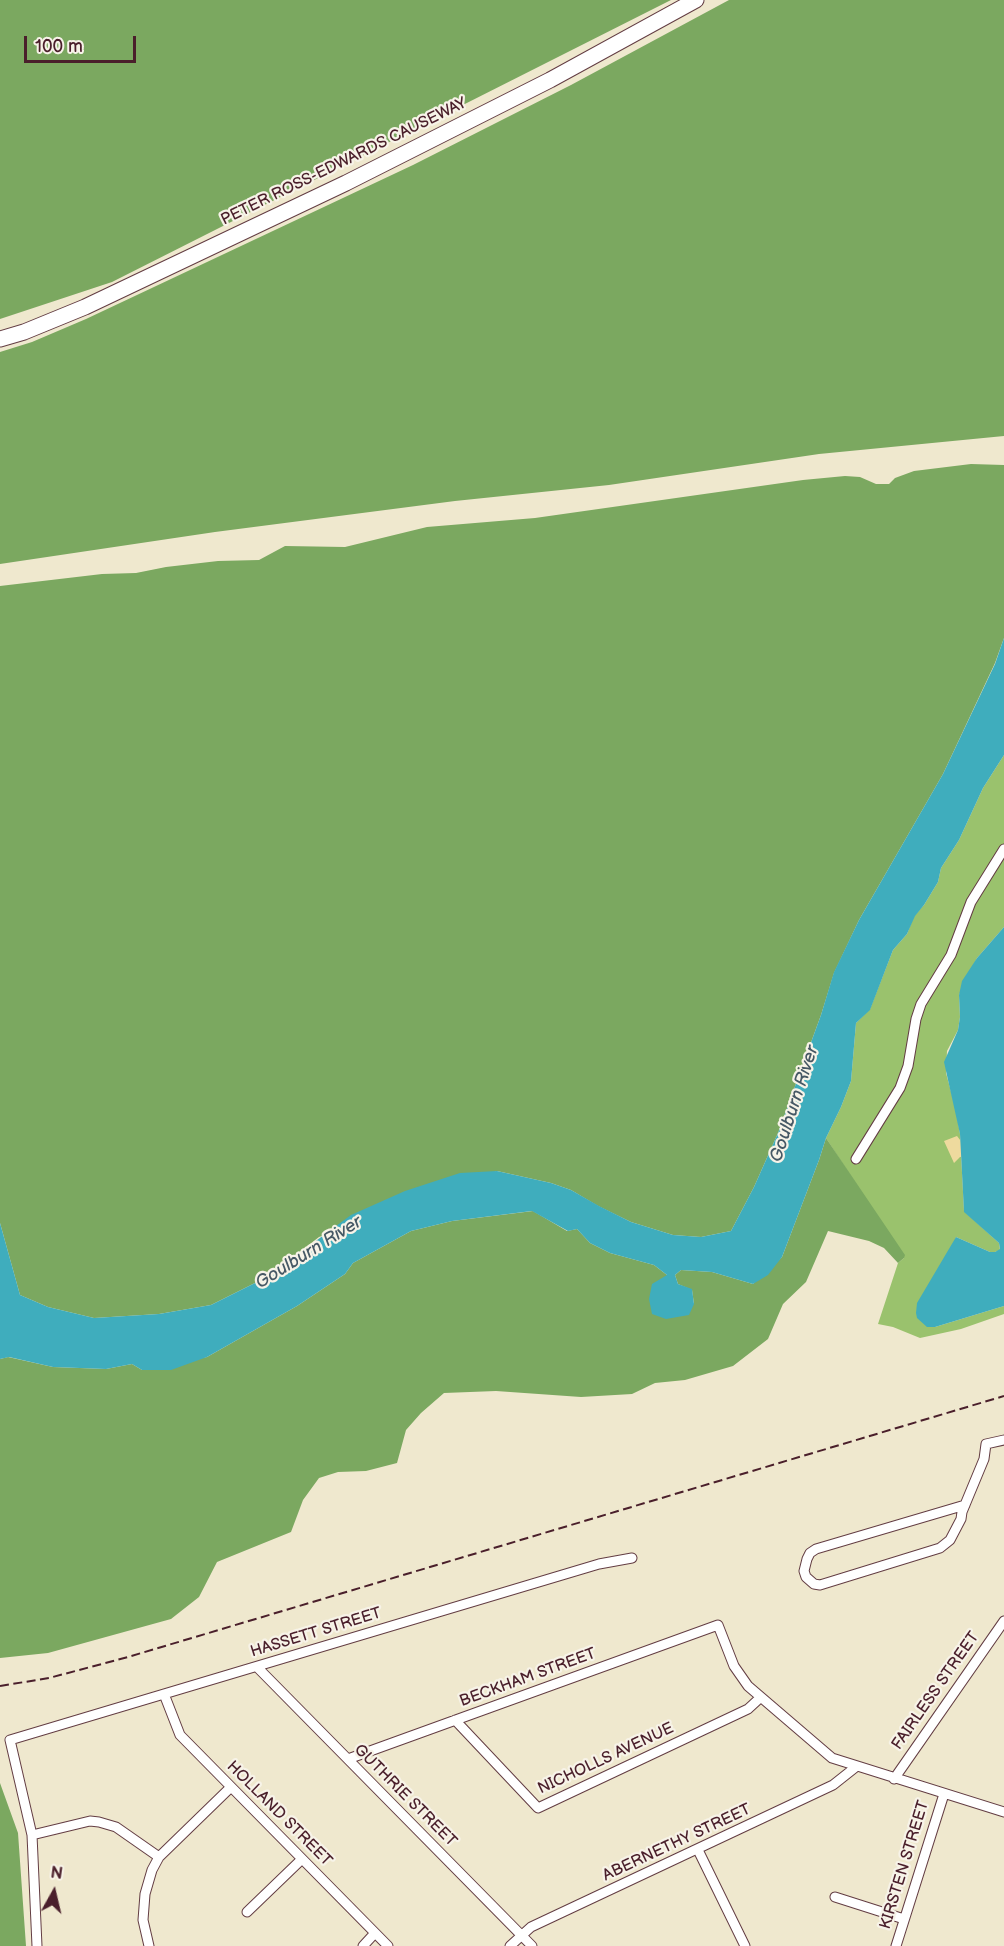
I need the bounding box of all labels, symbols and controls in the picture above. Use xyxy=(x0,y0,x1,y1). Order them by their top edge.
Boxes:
scale bar xyxy=(27,24,140,62)
text: 100 m xyxy=(35,36,83,57)
street label: PETER ROSS-EDWARDS CAUSEWAY xyxy=(218,94,470,230)
water label: Goulburn River xyxy=(766,1043,824,1165)
water label: Goulburn River xyxy=(252,1212,366,1294)
street label: HASSETT STREET xyxy=(248,1604,384,1662)
street label: FAIRLESS STREET xyxy=(888,1628,984,1754)
street label: BECKHAM STREET xyxy=(457,1644,599,1712)
street label: NICHOLLS AVENUE xyxy=(535,1719,677,1799)
street label: GUTHRIE STREET xyxy=(350,1741,460,1851)
street label: HOLLAND STREET xyxy=(222,1757,336,1871)
street label: KIRSTEN STREET xyxy=(876,1798,934,1932)
street label: ABERNETHY STREET xyxy=(600,1800,754,1886)
north arrow xyxy=(24,1862,84,1922)
text: N xyxy=(49,1863,64,1884)

